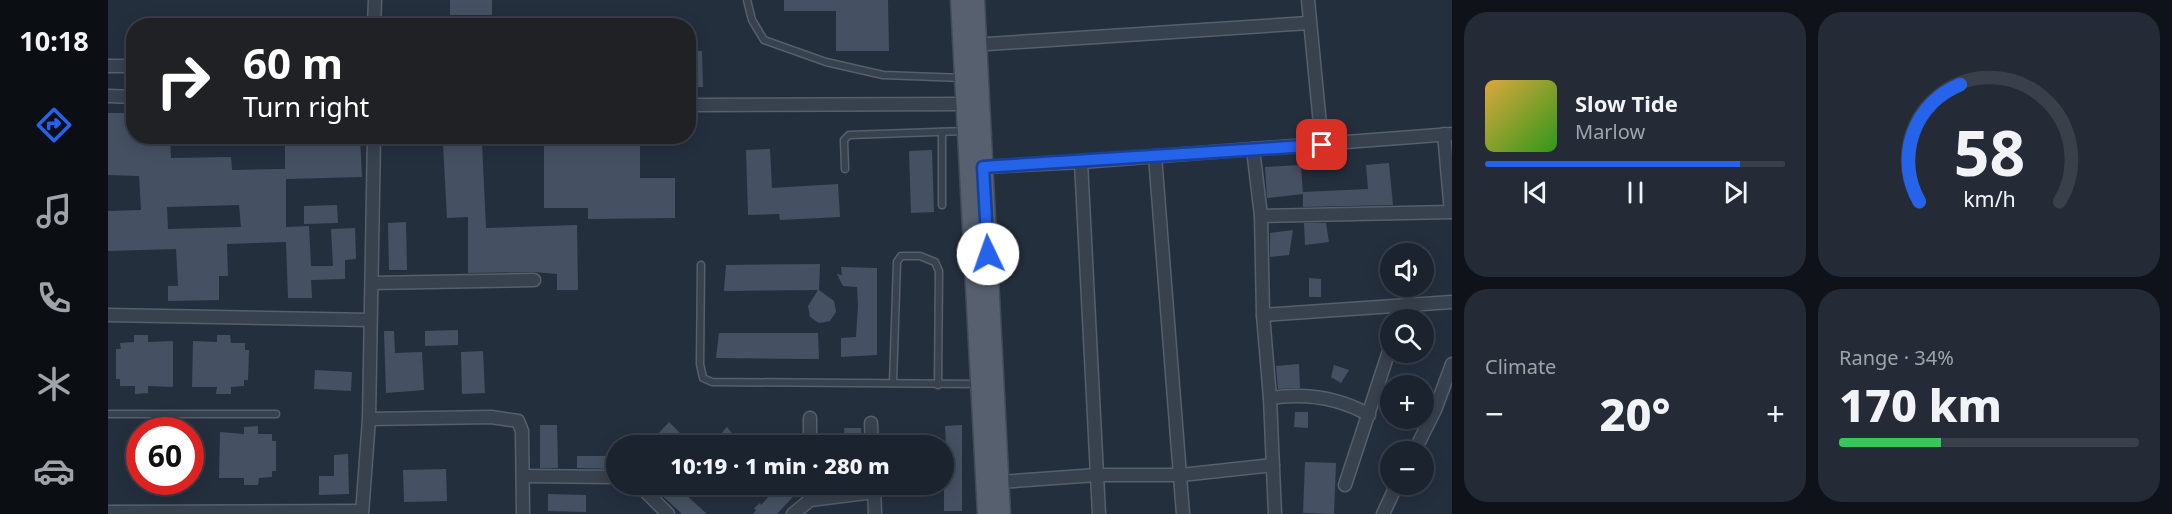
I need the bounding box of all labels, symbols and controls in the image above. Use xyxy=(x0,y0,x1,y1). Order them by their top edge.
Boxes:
text: 10:18 xyxy=(19,22,89,59)
text: 60 m xyxy=(243,34,343,91)
icon: right xyxy=(144,42,222,120)
text: Turn right xyxy=(243,88,369,125)
text: Slow Tide xyxy=(1575,88,1678,118)
icon: directions xyxy=(33,104,75,146)
text: 58 xyxy=(1953,109,2025,194)
text: Marlow xyxy=(1575,118,1645,145)
pin xyxy=(1296,119,1347,170)
icon: arrive xyxy=(1305,128,1338,161)
icon: previous xyxy=(1519,176,1552,209)
icon: pause xyxy=(1619,176,1652,209)
icon: next xyxy=(1719,176,1752,209)
text: km/h xyxy=(1963,184,2015,213)
icon: music xyxy=(33,190,75,232)
position arrow xyxy=(956,222,1020,286)
map controls xyxy=(1380,243,1434,495)
button: sound xyxy=(1380,243,1434,297)
icon: phone xyxy=(33,277,75,319)
button: search xyxy=(1380,309,1434,363)
text: Range · 34% xyxy=(1839,344,1954,371)
text: Climate xyxy=(1485,353,1556,380)
icon: climate xyxy=(33,363,75,405)
text: 170 km xyxy=(1839,374,2002,435)
button: + xyxy=(1380,375,1434,429)
text: 20° xyxy=(1599,383,1671,444)
text: − xyxy=(1485,391,1504,436)
text: + xyxy=(1766,391,1785,436)
speed limit sign: 60 xyxy=(126,417,204,495)
button: − xyxy=(1380,441,1434,495)
icon: car xyxy=(33,450,75,492)
text: 10:19 · 1 min · 280 m xyxy=(670,450,890,480)

